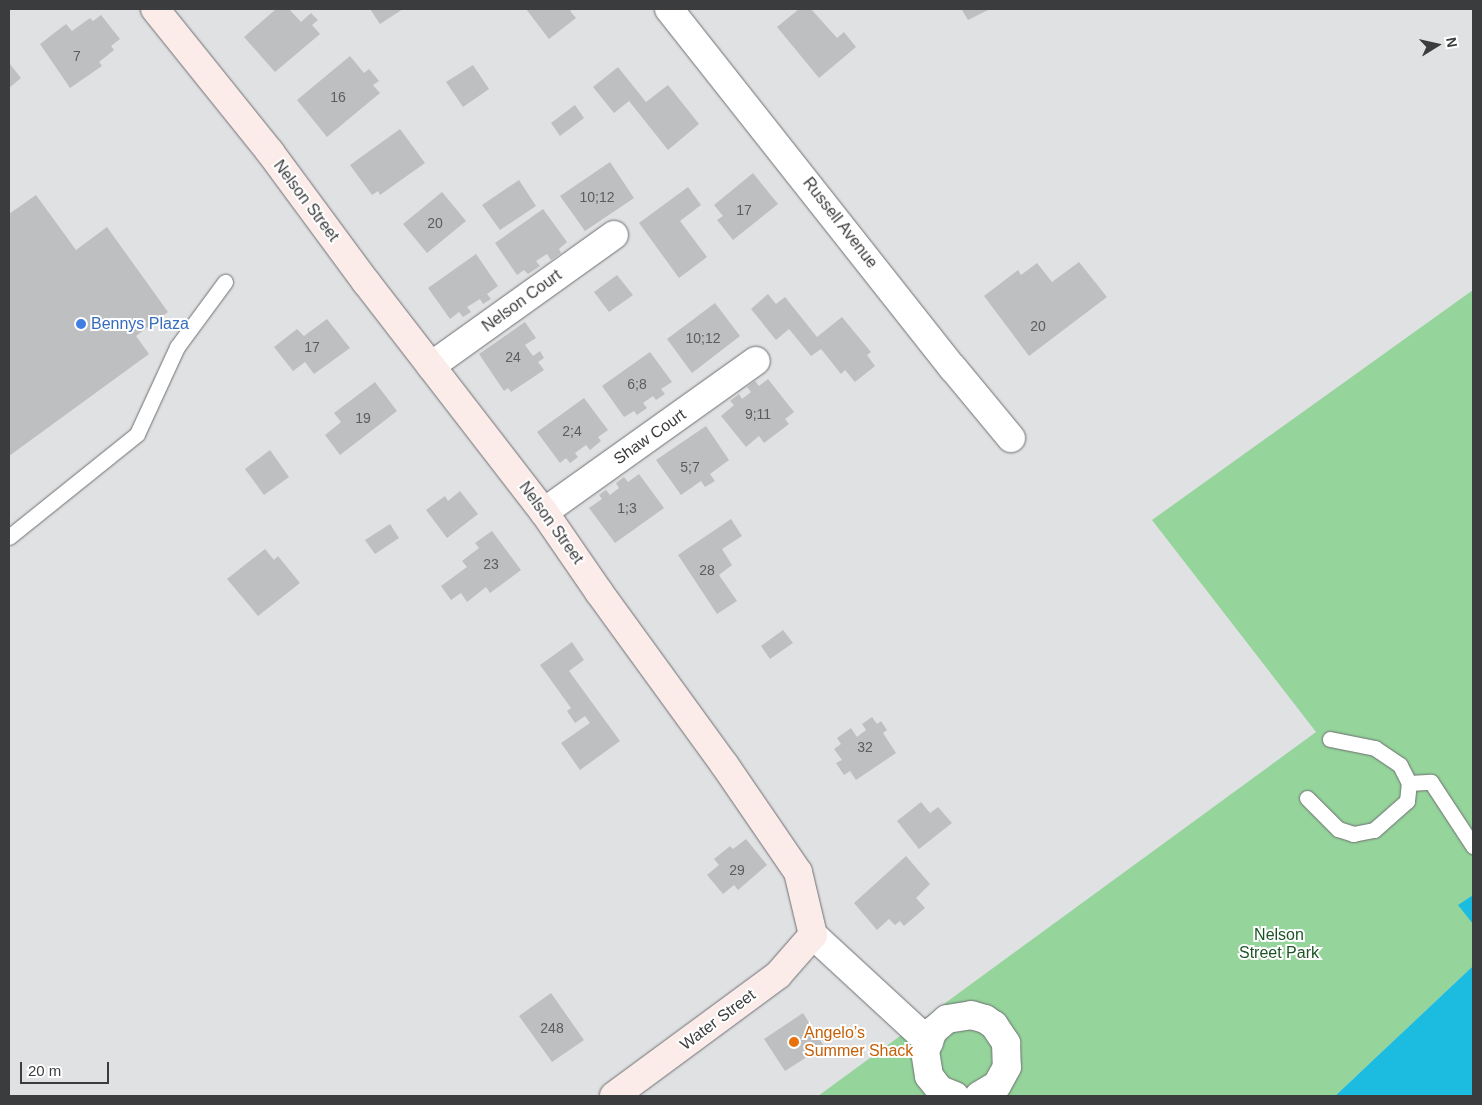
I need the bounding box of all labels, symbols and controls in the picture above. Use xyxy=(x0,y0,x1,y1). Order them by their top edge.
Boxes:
north arrow xyxy=(1412,20,1462,70)
text: N xyxy=(1443,36,1461,49)
house number: 7 xyxy=(73,48,81,64)
house number: 16 xyxy=(330,89,346,105)
street label: Nelson Street xyxy=(269,157,343,245)
street label: Russell Avenue xyxy=(798,173,882,273)
house number: 10;12 xyxy=(579,189,615,205)
house number: 17 xyxy=(736,202,752,218)
house number: 20 xyxy=(427,215,443,231)
street label: Nelson Court xyxy=(479,266,565,336)
place label: Bennys Plaza xyxy=(91,314,189,334)
marker: Bennys Plaza xyxy=(75,318,87,330)
house number: 20 xyxy=(1030,318,1046,334)
house number: 10;12 xyxy=(685,330,721,346)
house number: 17 xyxy=(304,339,320,355)
house number: 24 xyxy=(505,349,521,365)
house number: 6;8 xyxy=(627,376,647,392)
street label: Shaw Court xyxy=(610,405,690,469)
house number: 9;11 xyxy=(745,406,771,422)
house number: 19 xyxy=(355,410,371,426)
house number: 2;4 xyxy=(562,423,582,439)
house number: 5;7 xyxy=(680,459,700,475)
street label: Nelson Street xyxy=(515,478,587,568)
house number: 1;3 xyxy=(617,500,637,516)
house number: 23 xyxy=(483,556,499,572)
house number: 28 xyxy=(699,562,715,578)
house number: 32 xyxy=(857,739,873,755)
house number: 29 xyxy=(729,862,745,878)
park label: Nelson Street Park xyxy=(1239,925,1319,963)
street label: Water Street xyxy=(677,985,759,1055)
house number: 248 xyxy=(540,1020,564,1036)
place label: Angelo’s Summer Shack xyxy=(804,1023,913,1061)
marker: Angelo’s Summer Shack xyxy=(788,1036,800,1048)
scale bar xyxy=(22,1052,111,1084)
text: 20 m xyxy=(28,1062,61,1079)

